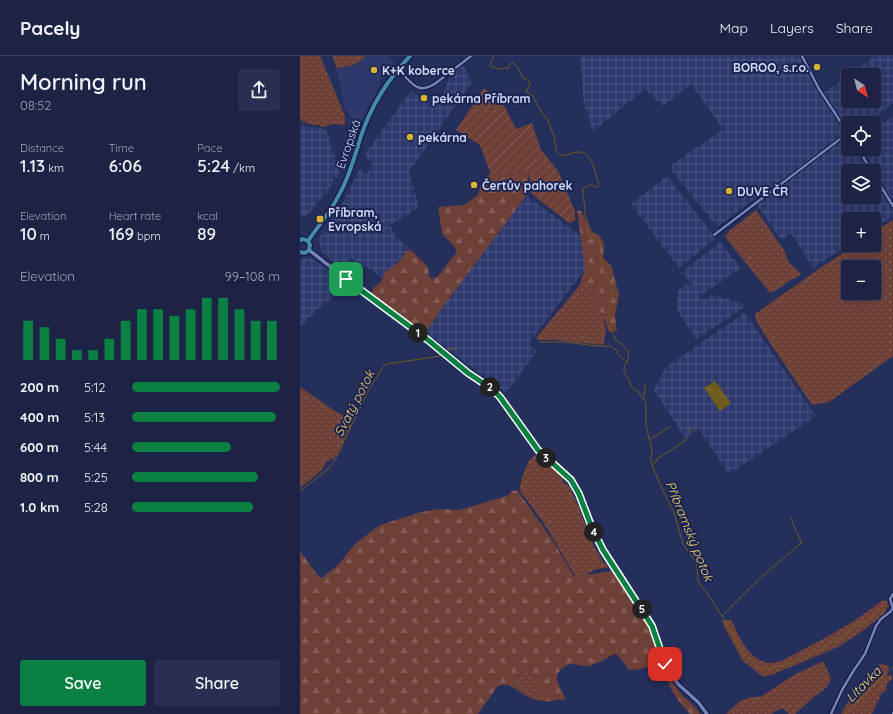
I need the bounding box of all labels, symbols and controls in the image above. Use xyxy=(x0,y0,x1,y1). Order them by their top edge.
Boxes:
text: Pacely xyxy=(20,16,80,40)
text: Map xyxy=(719,19,748,37)
text: Layers xyxy=(770,19,814,37)
text: Share xyxy=(836,19,873,37)
place label: BOROO, s.r.o. xyxy=(733,60,809,75)
marker: BOROO, s.r.o. xyxy=(812,62,822,72)
place label: K+K koberce xyxy=(382,63,455,78)
marker: K+K koberce xyxy=(369,65,379,75)
text: Morning run xyxy=(20,68,147,96)
north arrow xyxy=(841,68,881,108)
map controls xyxy=(841,68,881,300)
button: share xyxy=(238,69,280,111)
place label: pekárna Příbram xyxy=(432,91,531,106)
marker: pekárna Příbram xyxy=(419,93,429,103)
text: 08:52 xyxy=(20,97,51,113)
button: locate xyxy=(841,116,881,156)
street label: Evropská xyxy=(333,117,363,171)
place label: pekárna xyxy=(418,130,467,145)
marker: pekárna xyxy=(405,132,415,142)
text: Distance xyxy=(20,141,64,155)
text: Time xyxy=(109,141,134,155)
text: Pace xyxy=(197,141,222,155)
text: 1.13 xyxy=(20,155,45,176)
text: 6:06 xyxy=(109,155,142,176)
text: 5:24 xyxy=(197,155,230,176)
text: km xyxy=(45,161,64,175)
text: /km xyxy=(230,161,255,175)
button: layers xyxy=(841,164,881,204)
place label: Čertův pahorek xyxy=(482,178,572,193)
marker: Čertův pahorek xyxy=(469,180,479,190)
place label: DUVE ČR xyxy=(737,184,788,199)
marker: DUVE ČR xyxy=(724,186,734,196)
place label: Příbram, Evropská xyxy=(328,205,382,234)
text: Elevation xyxy=(20,209,66,223)
text: Heart rate xyxy=(109,209,161,223)
text: kcal xyxy=(197,209,218,223)
button: + xyxy=(841,212,881,252)
marker: Příbram, Evropská xyxy=(315,214,325,224)
text: 10 xyxy=(20,223,37,244)
text: 169 xyxy=(109,223,134,244)
text: 89 xyxy=(197,223,216,244)
text: m xyxy=(37,229,50,243)
text: bpm xyxy=(134,229,160,243)
button: − xyxy=(841,260,881,300)
pin xyxy=(329,262,363,296)
text: Elevation xyxy=(20,268,75,284)
text: 99–108 m xyxy=(225,268,280,284)
icon: arrive xyxy=(335,268,357,290)
pin: 1 xyxy=(408,323,428,343)
text: 1 xyxy=(416,326,420,340)
water label: Svatý potok xyxy=(330,366,378,439)
pin: 2 xyxy=(480,377,500,397)
text: 200 m xyxy=(20,379,59,395)
text: 5:12 xyxy=(84,379,106,395)
text: 2 xyxy=(487,380,493,394)
text: 400 m xyxy=(20,409,59,425)
text: 5:13 xyxy=(84,409,105,425)
text: 600 m xyxy=(20,439,59,455)
text: 5:44 xyxy=(84,439,107,455)
pin: 3 xyxy=(536,448,556,468)
text: 3 xyxy=(543,451,549,465)
text: 800 m xyxy=(20,469,59,485)
text: 5:25 xyxy=(84,469,108,485)
water label: Příbramský potok xyxy=(663,478,718,584)
text: 1.0 km xyxy=(20,499,59,515)
text: 5:28 xyxy=(84,499,108,515)
pin: 4 xyxy=(584,522,604,542)
text: 4 xyxy=(591,525,597,539)
pin: 5 xyxy=(632,599,652,619)
text: 5 xyxy=(639,602,645,616)
pin xyxy=(648,647,682,681)
icon: check xyxy=(654,653,676,675)
button: Save xyxy=(20,660,146,706)
button: Share xyxy=(154,660,280,706)
water label: Litavka xyxy=(842,662,885,705)

